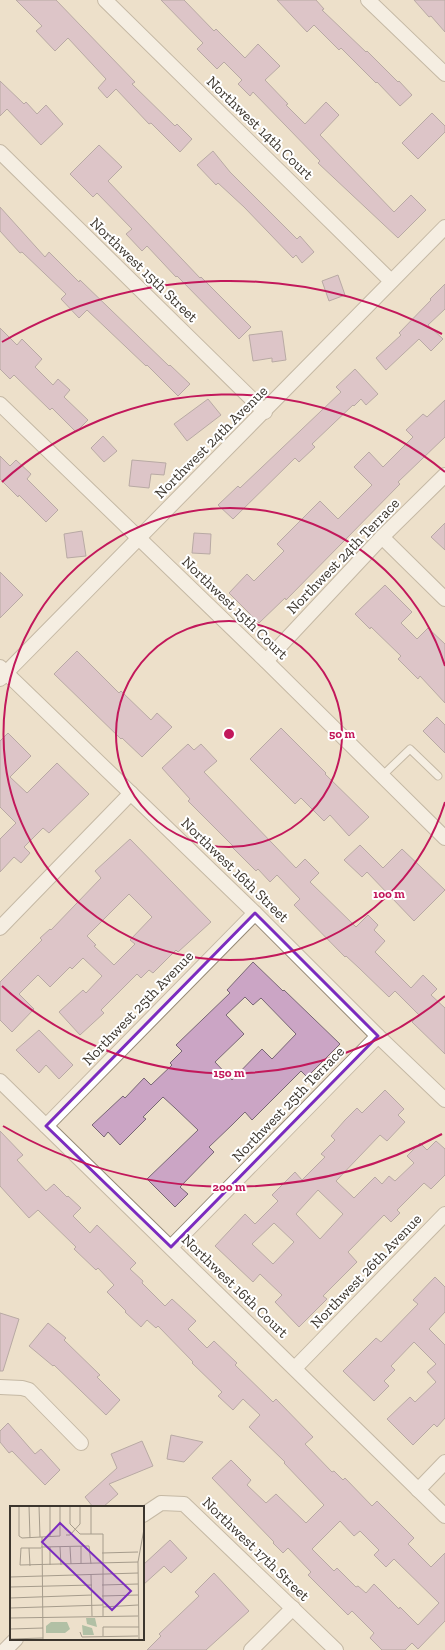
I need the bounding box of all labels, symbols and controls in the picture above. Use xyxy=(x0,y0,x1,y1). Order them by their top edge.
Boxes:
street label: Northwest 14th Court xyxy=(203,73,317,184)
street label: Northwest 15th Street xyxy=(86,214,202,326)
street label: Northwest 24th Avenue xyxy=(151,382,271,502)
street label: Northwest 24th Terrace xyxy=(283,494,403,618)
street label: Northwest 15th Court xyxy=(178,553,292,664)
centre of rings xyxy=(222,727,236,741)
text: 50 m xyxy=(329,727,355,741)
street label: Northwest 16th Street xyxy=(177,814,293,926)
text: 100 m xyxy=(373,887,405,901)
street label: Northwest 25th Avenue xyxy=(79,947,197,1069)
street label: Northwest 25th Terrace xyxy=(228,1042,348,1166)
text: 150 m xyxy=(214,1066,245,1080)
text: 200 m xyxy=(212,1180,246,1194)
street label: Northwest 26th Avenue xyxy=(307,1210,425,1332)
street label: Northwest 16th Court xyxy=(178,1231,292,1342)
street label: Northwest 17th Street xyxy=(199,1493,314,1605)
inset map xyxy=(10,1506,144,1640)

